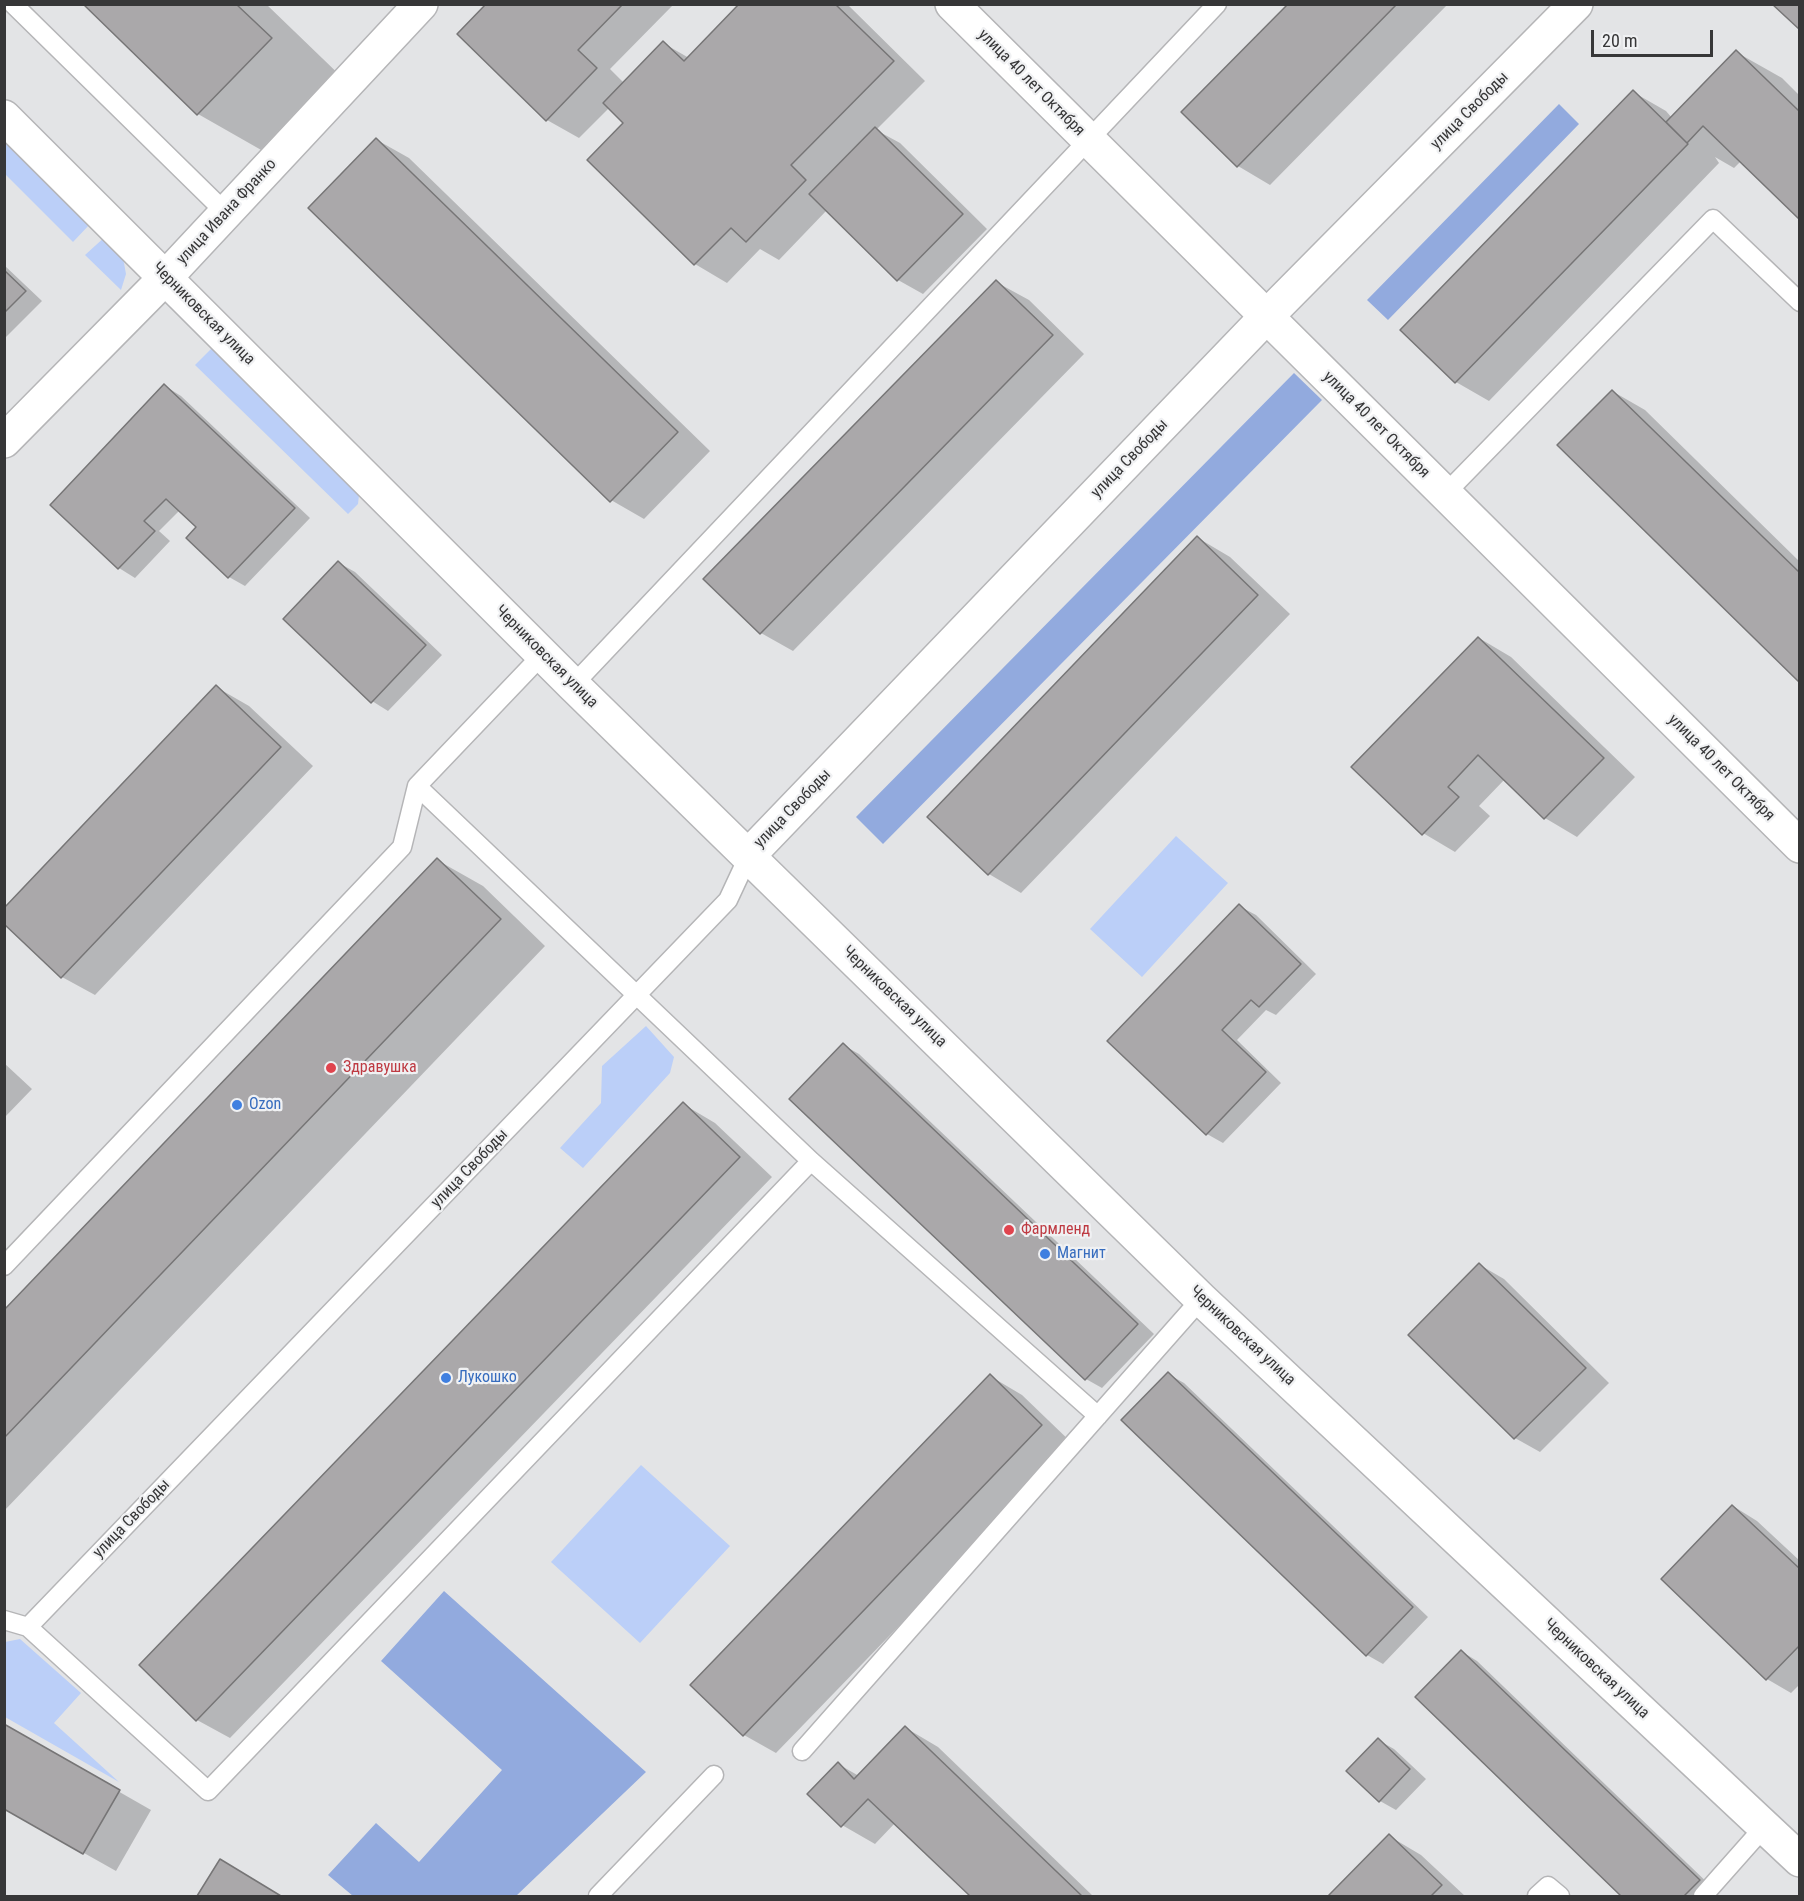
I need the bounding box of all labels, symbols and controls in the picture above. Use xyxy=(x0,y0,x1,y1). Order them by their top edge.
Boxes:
scale bar xyxy=(1594,18,1716,56)
street label: улица 40 лет Октября xyxy=(974,26,1088,140)
text: 20 m xyxy=(1602,30,1637,51)
street label: улица Свободы xyxy=(1427,68,1513,154)
street label: улица Ивана Франко xyxy=(173,155,281,269)
street label: Черниковская улица xyxy=(148,259,258,369)
street label: улица 40 лет Октября xyxy=(1319,368,1433,482)
street label: улица Свободы xyxy=(1088,416,1172,502)
street label: Черниковская улица xyxy=(491,602,601,712)
street label: улица 40 лет Октября xyxy=(1664,711,1778,825)
street label: улица Свободы xyxy=(751,766,835,852)
street label: Черниковская улица xyxy=(838,942,950,1052)
place label: Здравушка xyxy=(343,1058,417,1078)
marker: Здравушка xyxy=(324,1061,338,1075)
place label: Ozon xyxy=(249,1095,281,1115)
marker: Ozon xyxy=(230,1098,244,1112)
street label: улица Свободы xyxy=(428,1126,512,1212)
place label: Фармленд xyxy=(1021,1220,1090,1240)
marker: Фармленд xyxy=(1002,1223,1016,1237)
place label: Магнит xyxy=(1057,1244,1106,1264)
marker: Магнит xyxy=(1038,1247,1052,1261)
street label: Черниковская улица xyxy=(1185,1282,1299,1390)
place label: Лукошко xyxy=(458,1368,517,1388)
marker: Лукошко xyxy=(439,1371,453,1385)
street label: улица Свободы xyxy=(90,1476,174,1562)
street label: Черниковская улица xyxy=(1539,1615,1653,1723)

